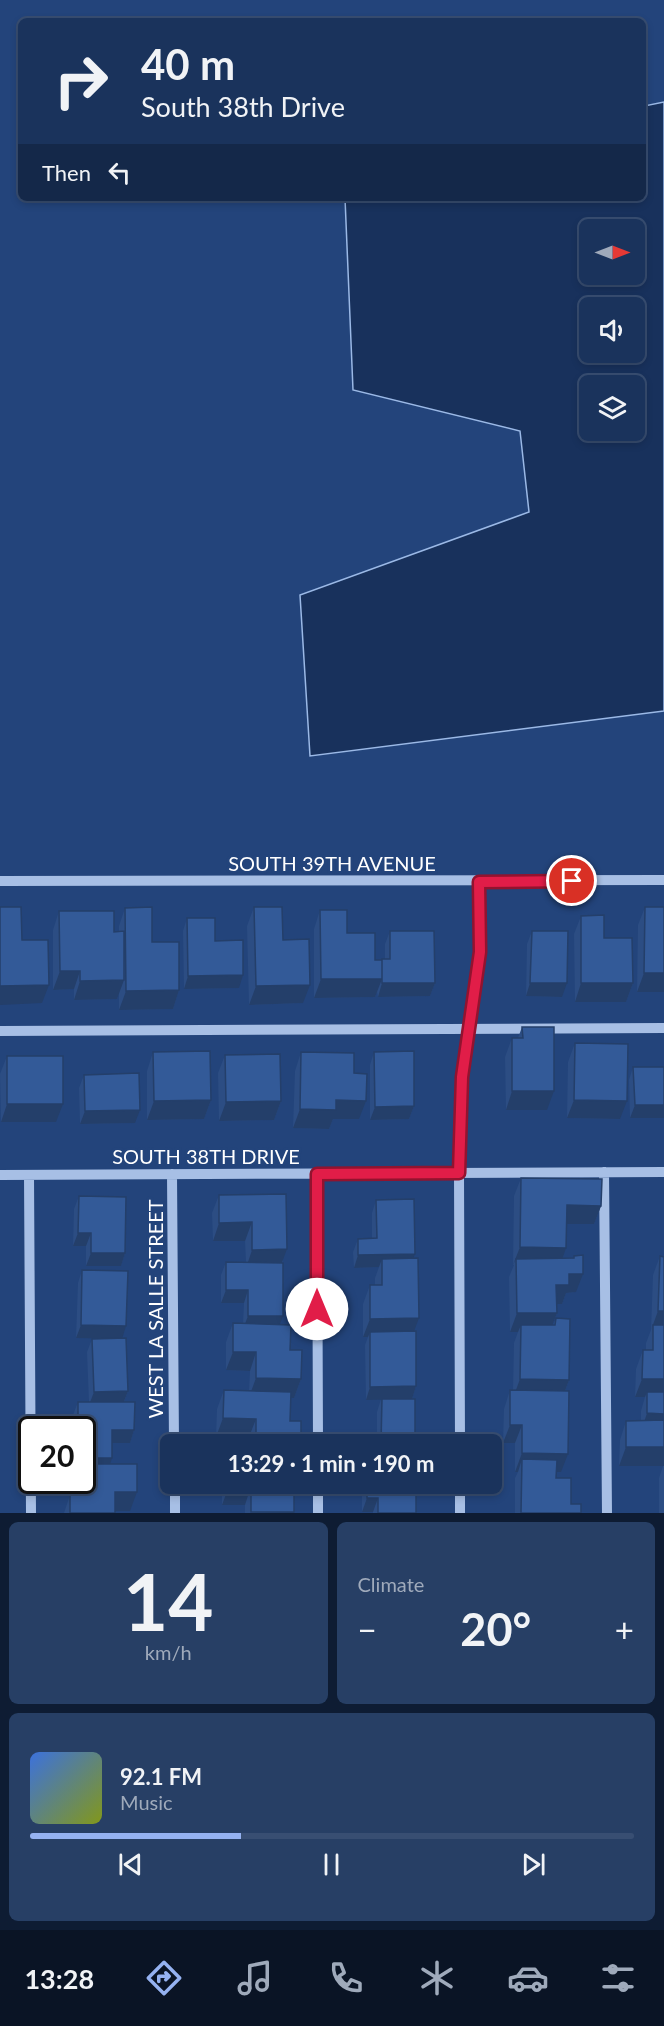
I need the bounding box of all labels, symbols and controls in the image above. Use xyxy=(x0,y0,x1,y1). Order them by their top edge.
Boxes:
text: 40 m xyxy=(141,39,235,89)
icon: right xyxy=(42,42,120,120)
text: South 38th Drive xyxy=(141,90,345,123)
icon: left xyxy=(103,156,136,189)
text: Then xyxy=(42,159,91,186)
north arrow xyxy=(579,219,645,285)
map controls xyxy=(579,219,645,441)
button: sound xyxy=(579,297,645,363)
button: layers xyxy=(579,375,645,441)
street label: SOUTH 39TH AVENUE xyxy=(228,851,436,875)
pin xyxy=(546,855,597,906)
icon: arrive xyxy=(555,864,588,897)
street label: SOUTH 38TH DRIVE xyxy=(112,1144,300,1168)
street label: WEST LA SALLE STREET xyxy=(143,1199,167,1419)
position arrow xyxy=(285,1277,349,1341)
speed limit sign: 20 xyxy=(18,1416,96,1494)
text: 13:29 · 1 min · 190 m xyxy=(228,1450,434,1477)
text: 14 xyxy=(123,1554,213,1648)
text: Climate xyxy=(358,1572,424,1596)
text: 20° xyxy=(460,1602,531,1656)
text: − xyxy=(358,1609,377,1649)
text: + xyxy=(615,1609,634,1649)
text: km/h xyxy=(145,1640,192,1664)
text: 92.1 FM xyxy=(120,1763,202,1790)
text: Music xyxy=(120,1790,173,1814)
icon: previous xyxy=(114,1848,147,1881)
icon: pause xyxy=(315,1848,348,1881)
icon: next xyxy=(517,1848,550,1881)
icon: directions xyxy=(143,1957,185,1999)
icon: music xyxy=(234,1957,276,1999)
icon: phone xyxy=(325,1957,367,1999)
icon: climate xyxy=(416,1957,458,1999)
icon: car xyxy=(507,1957,549,1999)
icon: filters xyxy=(597,1957,639,1999)
text: 13:28 xyxy=(24,1962,94,1995)

